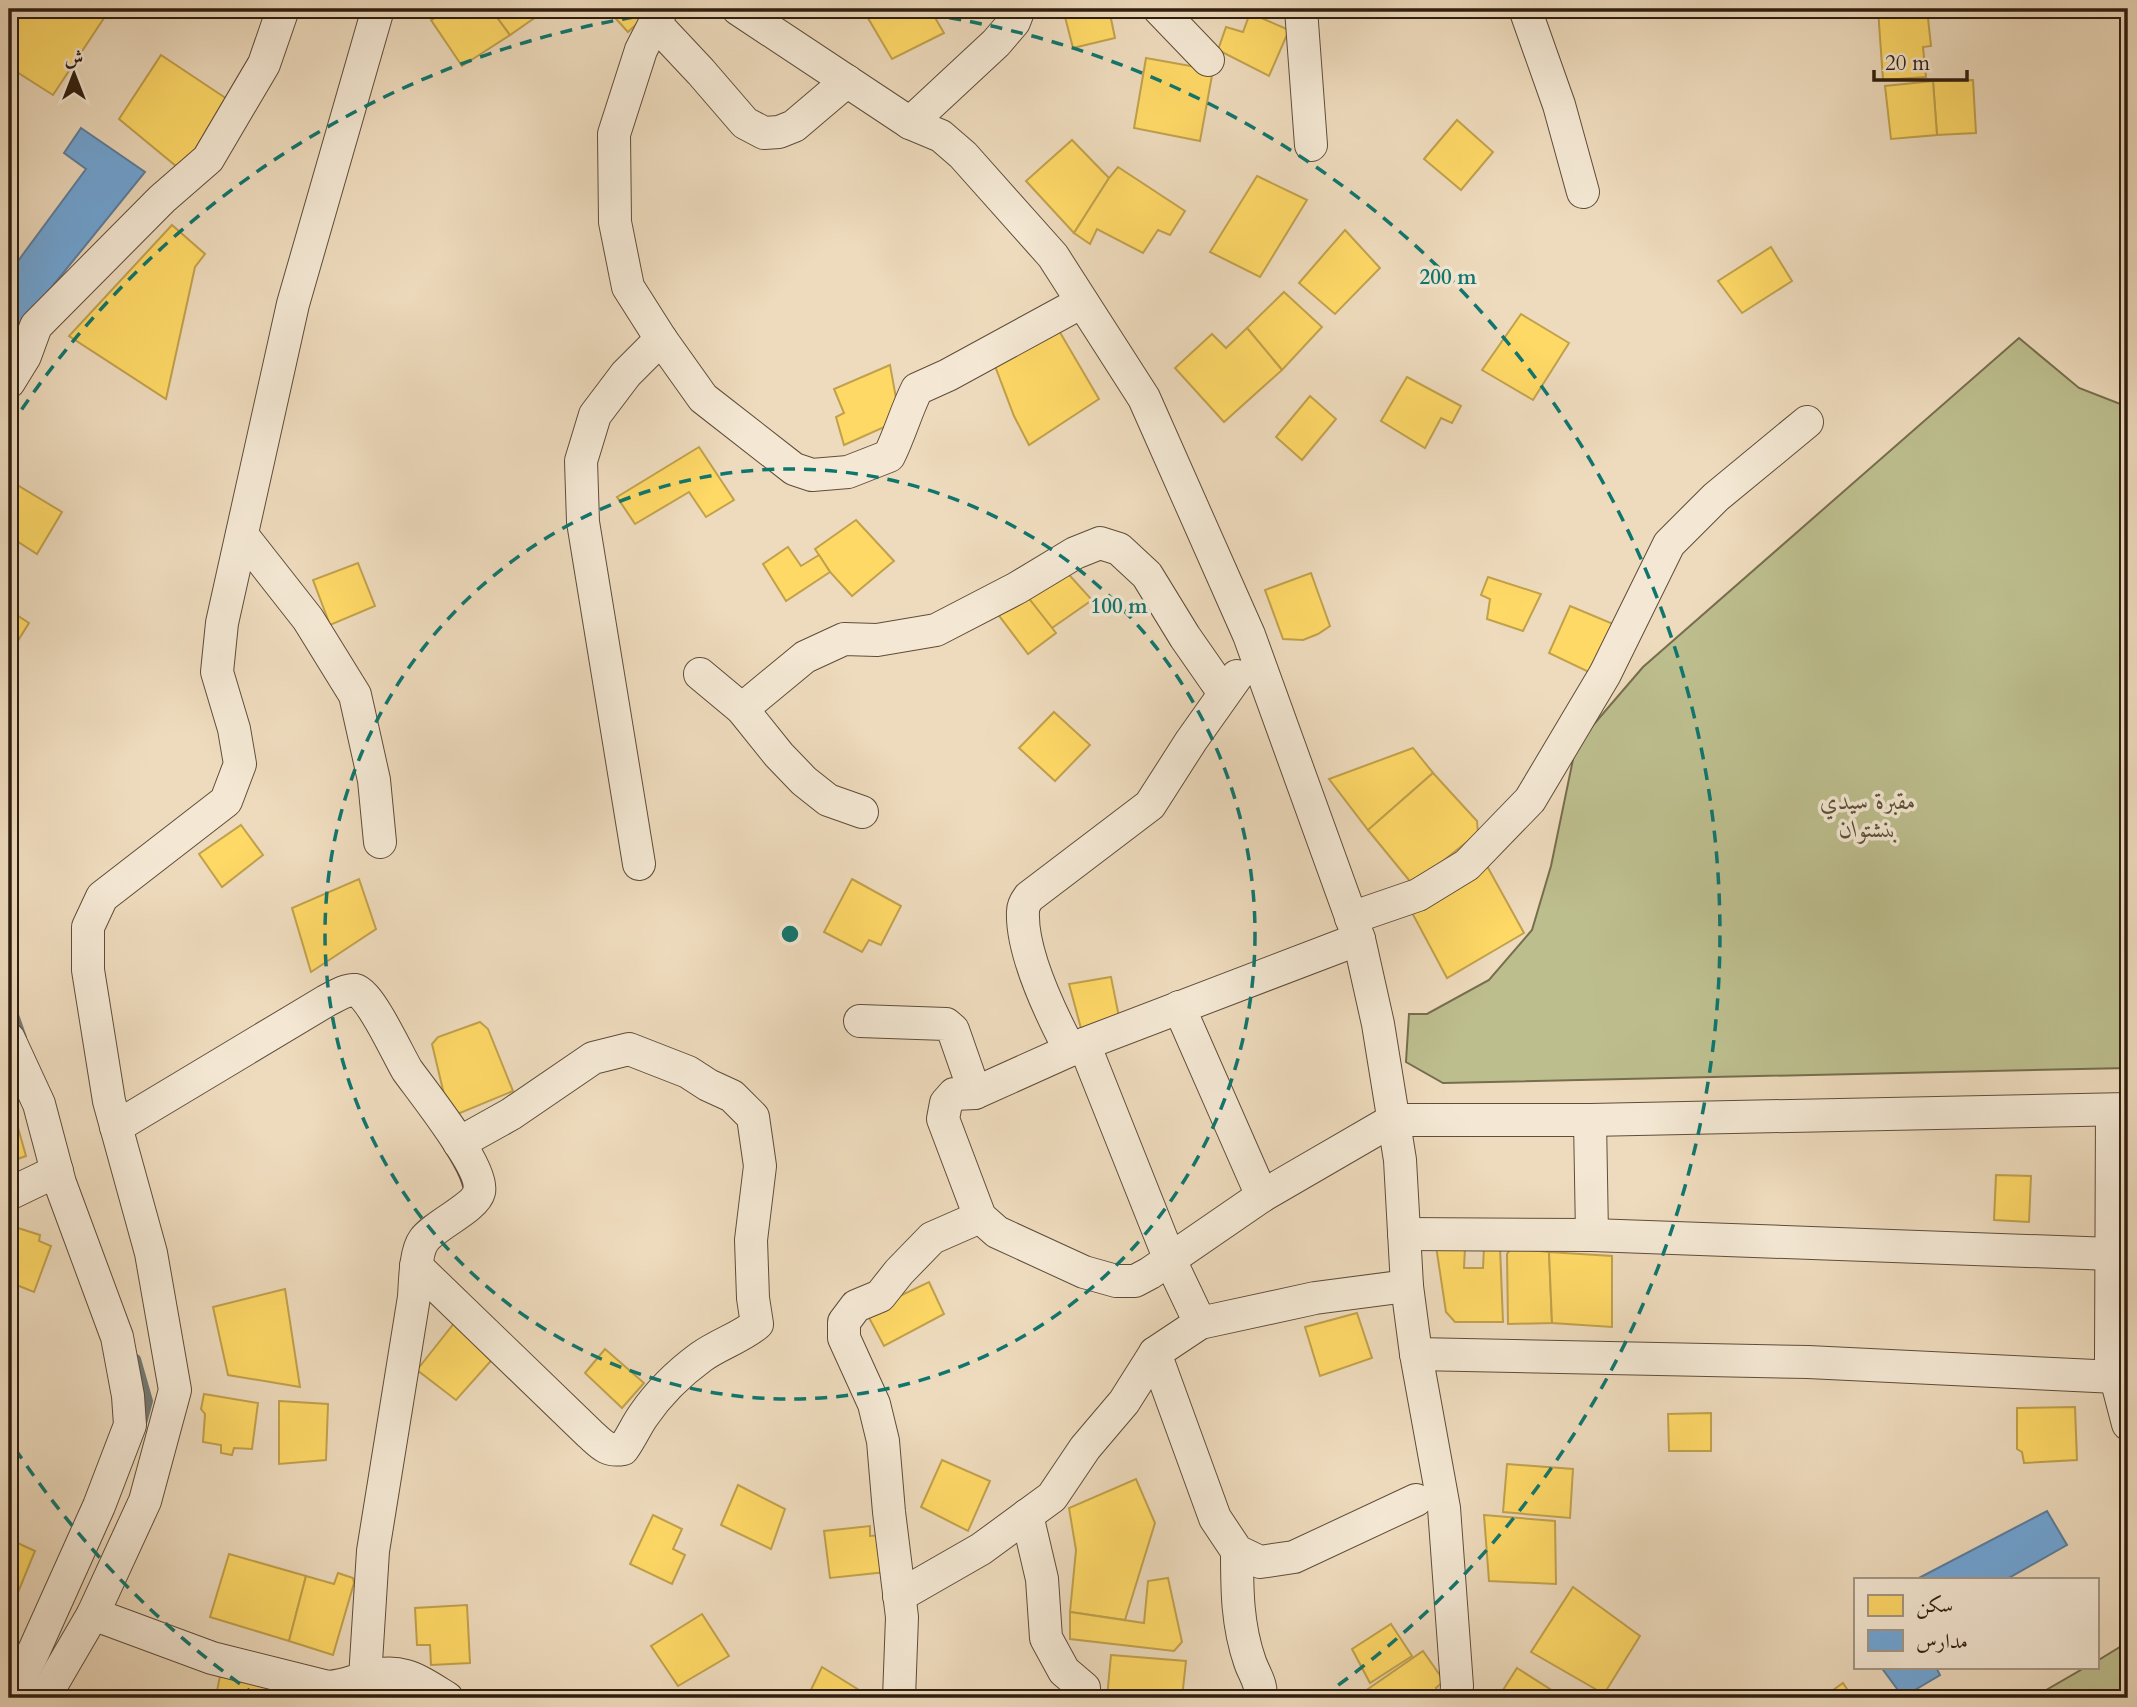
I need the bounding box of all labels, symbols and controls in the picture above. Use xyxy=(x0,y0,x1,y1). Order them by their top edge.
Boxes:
north arrow xyxy=(38,38,108,108)
scale bar xyxy=(1874,38,1967,82)
text: ش xyxy=(65,45,83,71)
text: 20 m xyxy=(1885,49,1930,78)
text: 200 m xyxy=(1419,263,1477,292)
text: 100 m xyxy=(1090,592,1148,621)
park label: مقبرة سيدي بنشتوان xyxy=(1820,785,1916,846)
centre of rings xyxy=(778,922,802,946)
legend xyxy=(1854,1578,2098,1668)
text: سكن xyxy=(1916,1591,1953,1620)
text: مدارس xyxy=(1916,1627,1968,1656)

